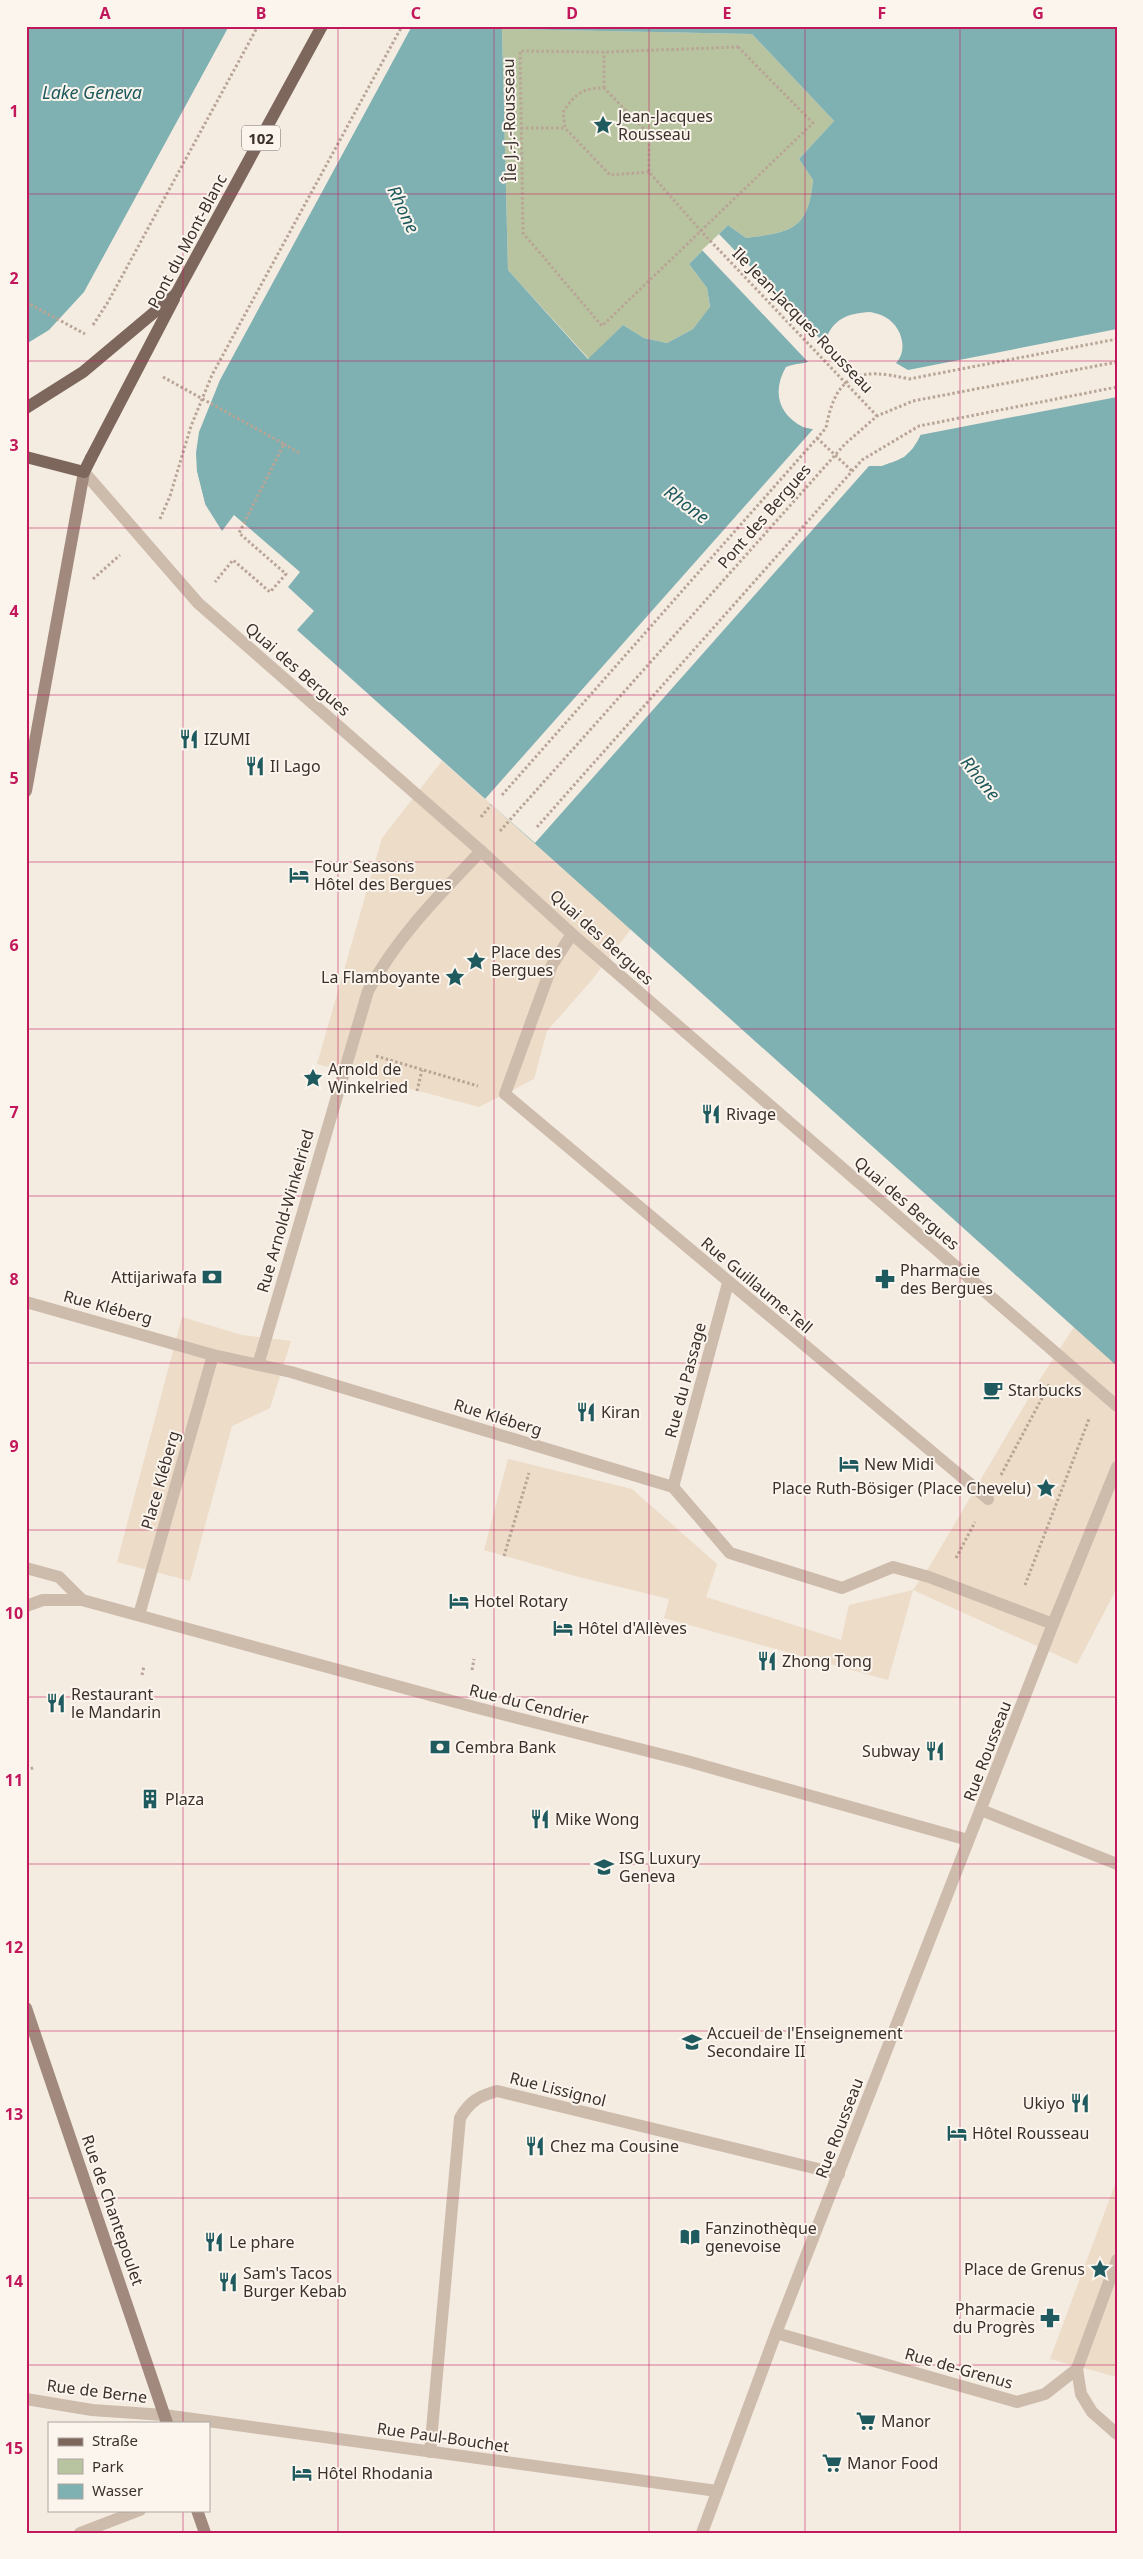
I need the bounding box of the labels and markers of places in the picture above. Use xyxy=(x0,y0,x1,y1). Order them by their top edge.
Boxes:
place label: Jean-Jacques Rousseau xyxy=(616,105,713,145)
place icon: Jean-Jacques Rousseau xyxy=(592,114,614,136)
restaurant icon: IZUMI xyxy=(178,728,200,750)
place label: IZUMI xyxy=(204,728,250,750)
restaurant icon: Il Lago xyxy=(244,755,266,777)
place label: Il Lago xyxy=(270,755,321,777)
place label: Four Seasons Hôtel des Bergues xyxy=(314,855,452,895)
hotel icon: Four Seasons Hôtel des Bergues xyxy=(288,864,310,886)
place label: Place des Bergues xyxy=(491,941,561,981)
place icon: Place des Bergues xyxy=(465,950,487,972)
place label: La Flamboyante xyxy=(321,966,440,988)
place icon: La Flamboyante xyxy=(444,966,466,988)
place label: Arnold de Winkelried xyxy=(328,1058,408,1098)
place icon: Arnold de Winkelried xyxy=(302,1067,324,1089)
restaurant icon: Rivage xyxy=(700,1103,722,1125)
place label: Rivage xyxy=(726,1103,776,1125)
place label: Pharmacie des Bergues xyxy=(900,1259,993,1299)
place label: Attijariwafa xyxy=(111,1266,197,1288)
bank icon: Attijariwafa xyxy=(201,1266,223,1288)
pharmacy icon: Pharmacie des Bergues xyxy=(874,1268,896,1290)
cafe icon: Starbucks xyxy=(982,1379,1004,1401)
place label: Starbucks xyxy=(1008,1379,1082,1401)
restaurant icon: Kiran xyxy=(575,1401,597,1423)
place label: Kiran xyxy=(601,1401,640,1423)
hotel icon: New Midi xyxy=(838,1453,860,1475)
place label: New Midi xyxy=(864,1453,934,1475)
place label: Place Ruth-Bösiger (Place Chevelu) xyxy=(772,1477,1031,1499)
place icon: Place Ruth-Bösiger (Place Chevelu) xyxy=(1035,1477,1057,1499)
hotel icon: Hotel Rotary xyxy=(448,1590,470,1612)
place label: Hotel Rotary xyxy=(474,1590,569,1612)
hotel icon: Hôtel d'Allèves xyxy=(552,1617,574,1639)
place label: Hôtel d'Allèves xyxy=(578,1617,687,1639)
restaurant icon: Zhong Tong xyxy=(756,1650,778,1672)
place label: Zhong Tong xyxy=(782,1650,872,1672)
place label: Restaurant le Mandarin xyxy=(71,1683,161,1723)
restaurant icon: Restaurant le Mandarin xyxy=(45,1692,67,1714)
bank icon: Cembra Bank xyxy=(429,1736,451,1758)
place label: Cembra Bank xyxy=(455,1736,557,1758)
place label: Subway xyxy=(862,1740,921,1762)
restaurant icon: Subway xyxy=(924,1740,946,1762)
building icon: Plaza xyxy=(139,1788,161,1810)
place label: Plaza xyxy=(165,1788,204,1810)
restaurant icon: Mike Wong xyxy=(529,1808,551,1830)
place label: Mike Wong xyxy=(555,1808,639,1830)
place label: ISG Luxury Geneva xyxy=(619,1847,701,1887)
school or university icon: ISG Luxury Geneva xyxy=(593,1856,615,1878)
place label: Accueil de l'Enseignement Secondaire II xyxy=(707,2022,903,2062)
school or university icon: Accueil de l'Enseignement Secondaire II xyxy=(681,2031,703,2053)
place label: Ukiyo xyxy=(1023,2092,1065,2114)
restaurant icon: Ukiyo xyxy=(1069,2092,1091,2114)
hotel icon: Hôtel Rousseau xyxy=(946,2122,968,2144)
place label: Hôtel Rousseau xyxy=(972,2122,1089,2144)
restaurant icon: Chez ma Cousine xyxy=(524,2135,546,2157)
place label: Chez ma Cousine xyxy=(550,2135,679,2157)
place label: Fanzinothèque genevoise xyxy=(705,2217,817,2257)
library icon: Fanzinothèque genevoise xyxy=(679,2226,701,2248)
restaurant icon: Le phare xyxy=(203,2231,225,2253)
place label: Le phare xyxy=(229,2231,295,2253)
place label: Place de Grenus xyxy=(964,2258,1085,2280)
place icon: Place de Grenus xyxy=(1089,2258,1111,2280)
place label: Sam's Tacos Burger Kebab xyxy=(243,2262,347,2302)
restaurant icon: Sam's Tacos Burger Kebab xyxy=(217,2271,239,2293)
place label: Pharmacie du Progrès xyxy=(953,2298,1035,2338)
pharmacy icon: Pharmacie du Progrès xyxy=(1039,2307,1061,2329)
supermarket icon: Manor xyxy=(855,2410,877,2432)
place label: Manor xyxy=(881,2410,931,2432)
supermarket icon: Manor Food xyxy=(821,2452,843,2474)
place label: Manor Food xyxy=(847,2452,938,2474)
hotel icon: Hôtel Rhodania xyxy=(291,2462,313,2484)
place label: Hôtel Rhodania xyxy=(317,2462,433,2484)

